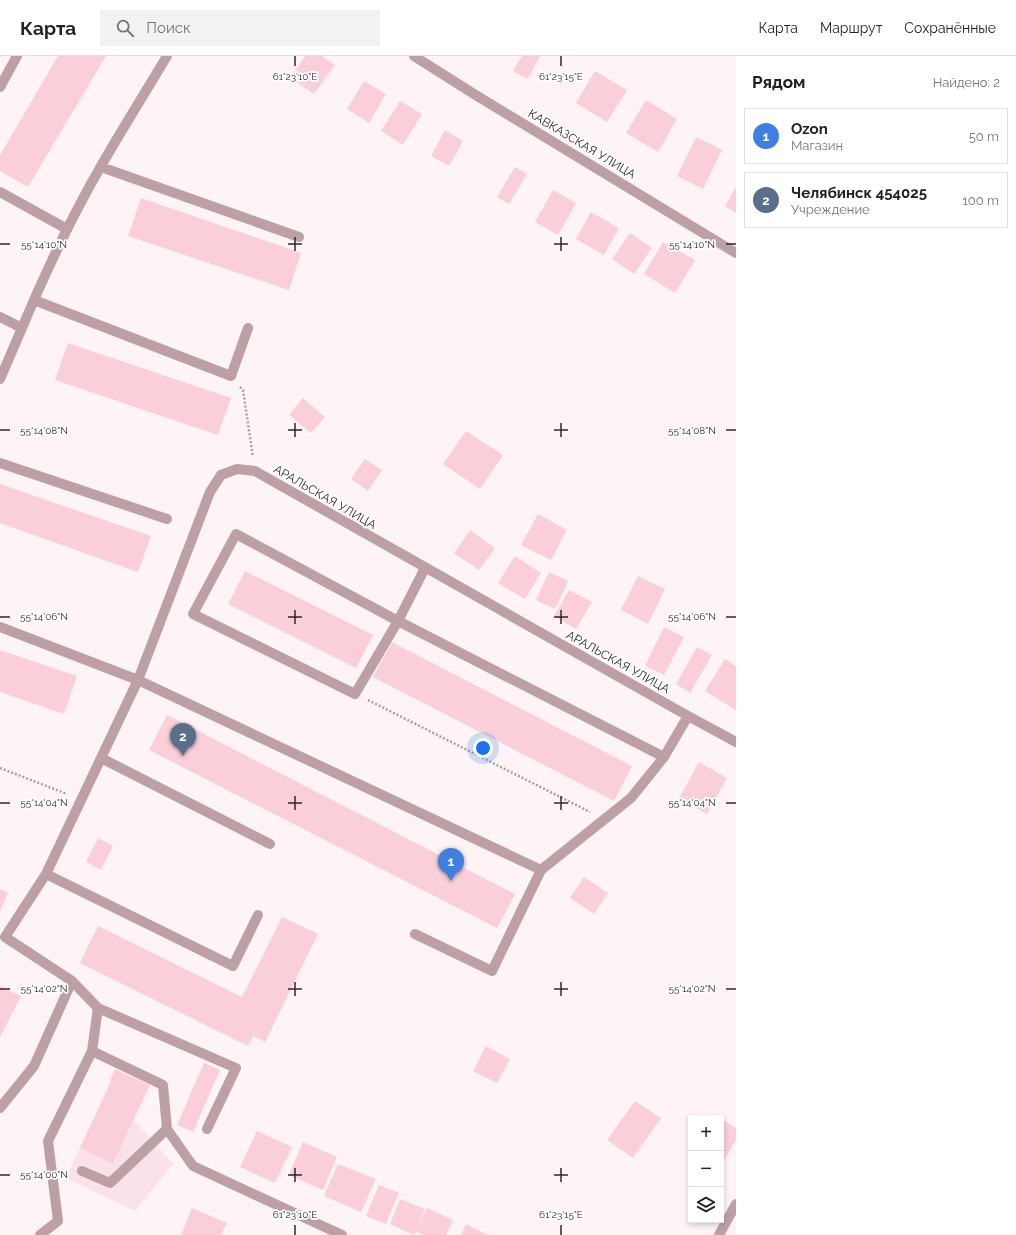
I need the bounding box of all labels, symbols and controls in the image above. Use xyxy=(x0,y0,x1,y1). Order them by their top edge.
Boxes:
search box xyxy=(100,10,380,46)
text: Карта xyxy=(20,17,76,39)
icon: search xyxy=(114,17,136,39)
text: Поиск xyxy=(146,19,191,37)
text: Карта xyxy=(759,20,798,36)
text: Маршрут xyxy=(820,20,882,36)
text: Сохранённые xyxy=(904,20,996,36)
text: 61°23'10"E xyxy=(273,71,317,82)
text: 61°23'15"E xyxy=(539,71,583,82)
text: Рядом xyxy=(752,72,805,92)
text: Найдено: 2 xyxy=(933,75,1000,90)
street label: КАВКАЗСКАЯ УЛИЦА xyxy=(526,106,638,182)
text: Ozon xyxy=(791,120,828,138)
text: 1 xyxy=(763,129,769,144)
text: 50 m xyxy=(969,129,999,144)
text: Магазин xyxy=(791,138,843,153)
text: Челябинск 454025 xyxy=(791,184,927,202)
text: 2 xyxy=(762,193,770,208)
text: 100 m xyxy=(962,193,999,208)
text: Учреждение xyxy=(791,202,870,217)
text: 55°14'10"N xyxy=(21,239,67,250)
text: 55°14'10"N xyxy=(669,239,715,250)
text: 55°14'08"N xyxy=(20,425,68,436)
text: 55°14'08"N xyxy=(668,425,716,436)
street label: АРАЛЬСКАЯ УЛИЦА xyxy=(271,462,379,532)
text: 55°14'06"N xyxy=(20,611,68,622)
text: 55°14'06"N xyxy=(668,611,716,622)
street label: АРАЛЬСКАЯ УЛИЦА xyxy=(564,628,672,696)
pin: 2 xyxy=(170,723,196,756)
your location xyxy=(473,738,493,758)
text: 55°14'04"N xyxy=(20,797,68,808)
text: 55°14'04"N xyxy=(668,797,716,808)
pin: 1 xyxy=(438,848,464,881)
text: 55°14'02"N xyxy=(20,983,68,994)
text: 55°14'02"N xyxy=(668,983,716,994)
map controls xyxy=(688,1115,724,1223)
button: + xyxy=(688,1115,724,1151)
button: − xyxy=(688,1151,724,1187)
text: 55°14'00"N xyxy=(20,1169,68,1180)
button: layers xyxy=(688,1187,724,1223)
text: 61°23'10"E xyxy=(273,1209,317,1220)
text: 61°23'15"E xyxy=(539,1209,583,1220)

